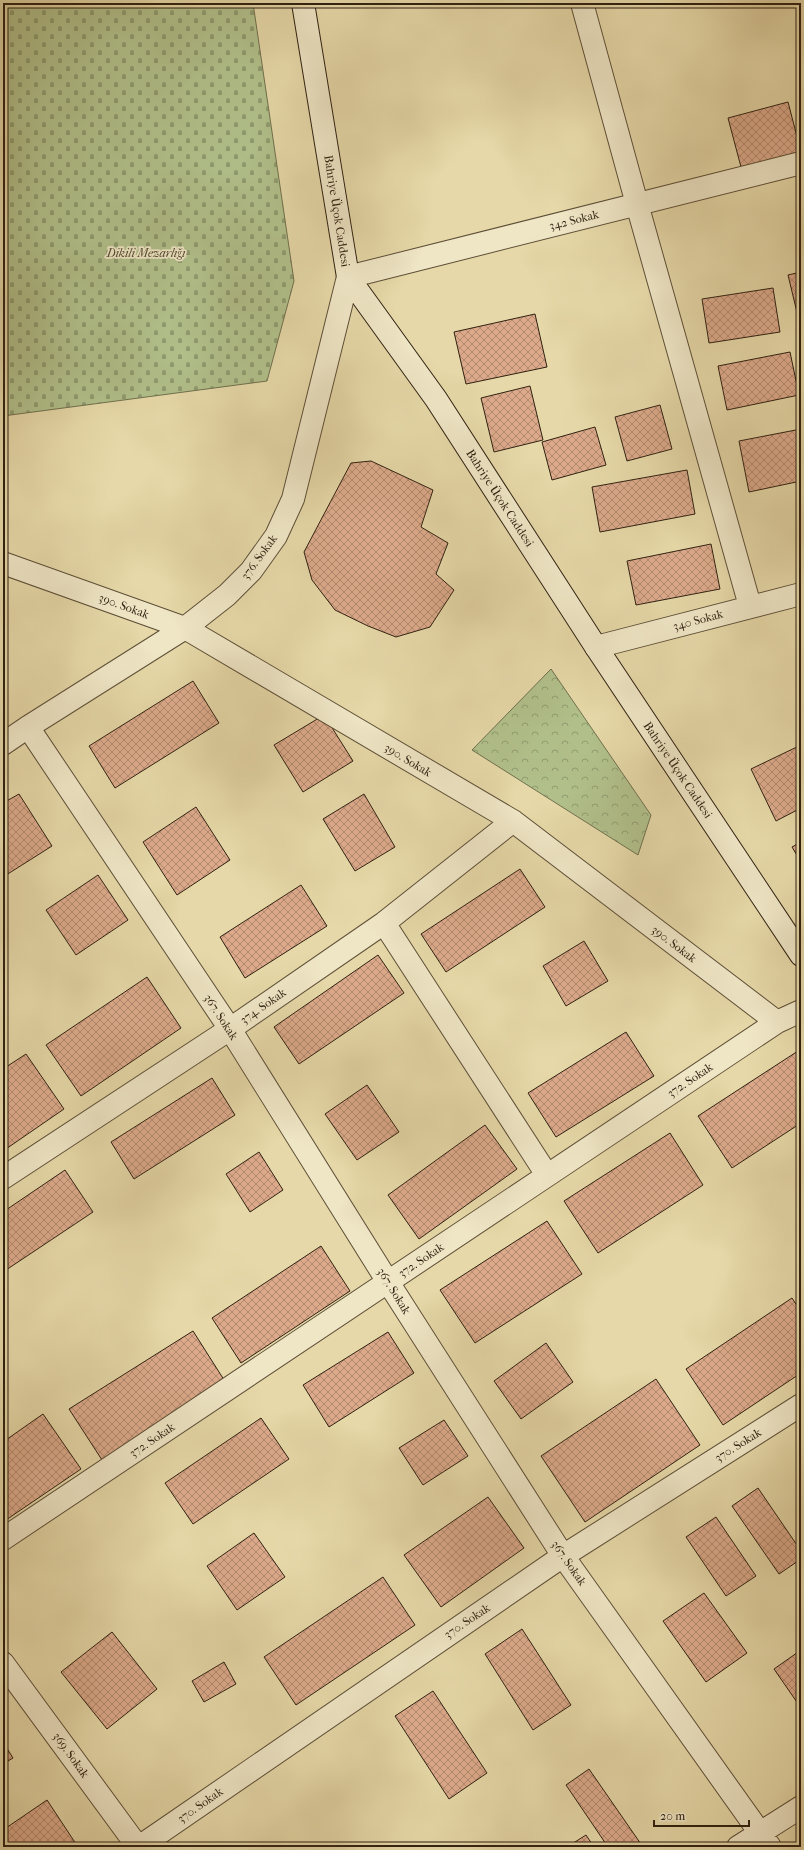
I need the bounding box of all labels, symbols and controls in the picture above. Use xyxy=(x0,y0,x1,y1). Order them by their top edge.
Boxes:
street label: Bahriye Üçok Caddesi xyxy=(320,154,354,269)
street label: 342 Sokak xyxy=(548,207,601,233)
park label: Dikili Mezarlığı xyxy=(106,246,186,260)
street label: Bahriye Üçok Caddesi xyxy=(462,446,538,550)
street label: 376. Sokak xyxy=(238,531,280,582)
street label: 390. Sokak xyxy=(97,590,152,622)
street label: 340 Sokak xyxy=(671,606,725,633)
street label: Bahriye Üçok Caddesi xyxy=(640,719,717,822)
street label: 390. Sokak xyxy=(382,740,435,780)
street label: 390. Sokak xyxy=(649,923,700,966)
street label: 374. Sokak xyxy=(237,985,289,1027)
street label: 367. Sokak xyxy=(201,991,241,1043)
street label: 372. Sokak xyxy=(665,1059,716,1100)
street label: 372. Sokak xyxy=(396,1239,447,1280)
street label: 367. Sokak xyxy=(374,1265,414,1317)
street label: 372. Sokak xyxy=(127,1419,178,1460)
street label: 370. Sokak xyxy=(712,1425,765,1465)
street label: 367. Sokak xyxy=(548,1538,590,1589)
street label: 370. Sokak xyxy=(441,1600,493,1641)
street label: 369. Sokak xyxy=(50,1730,93,1781)
street label: 370. Sokak xyxy=(175,1784,226,1826)
scale bar xyxy=(654,1802,749,1828)
text: 20 m xyxy=(660,1809,685,1823)

